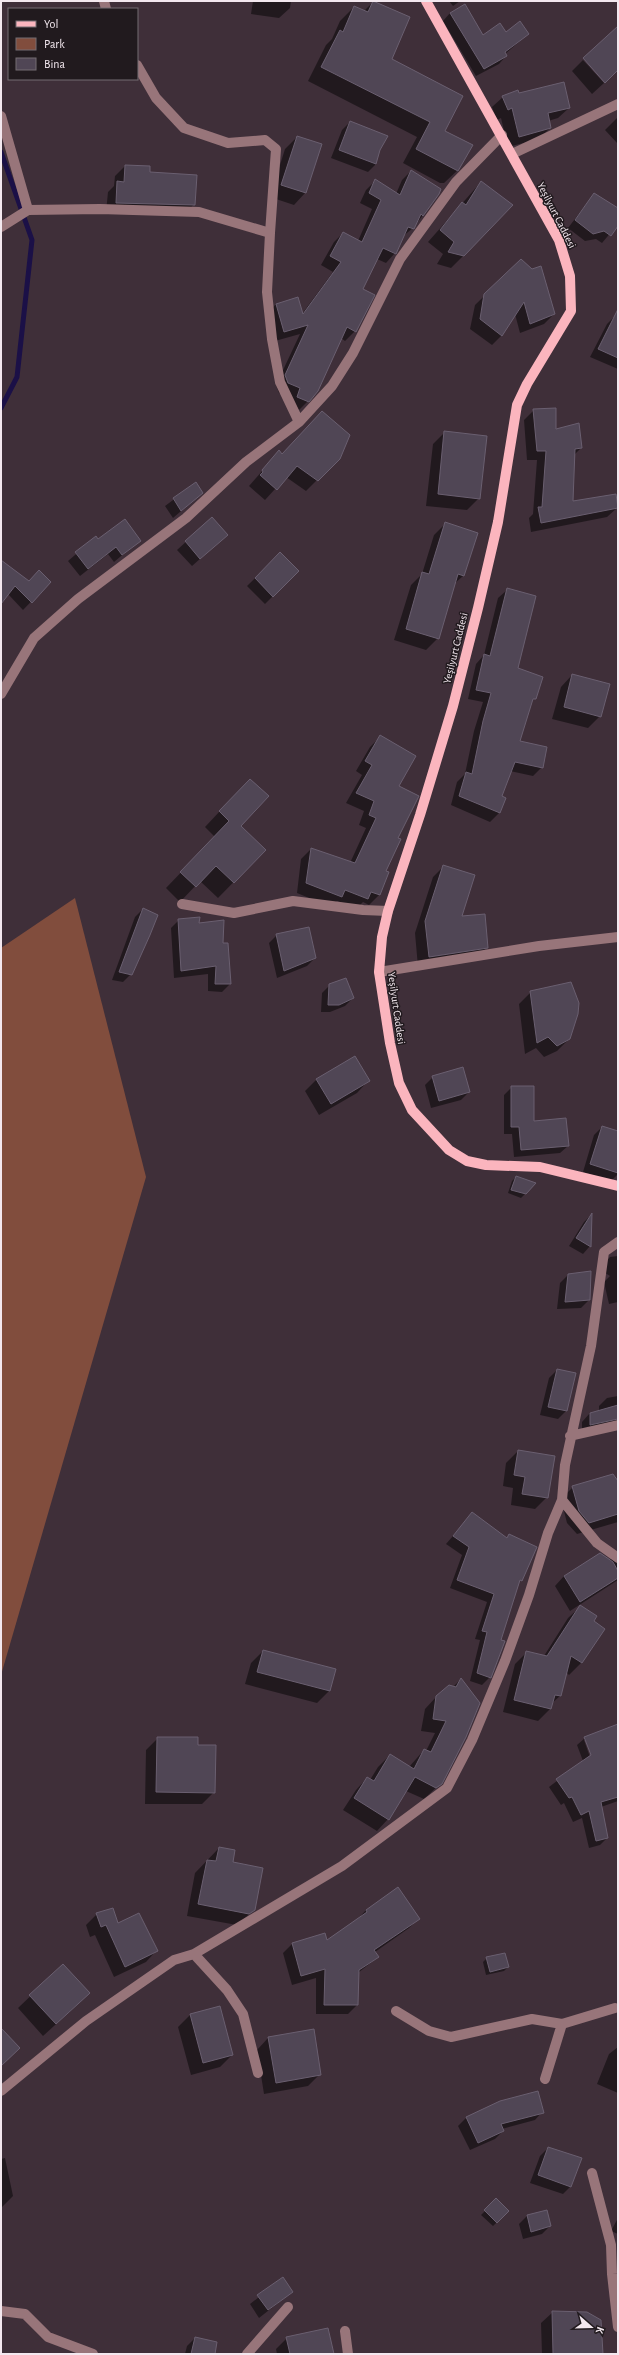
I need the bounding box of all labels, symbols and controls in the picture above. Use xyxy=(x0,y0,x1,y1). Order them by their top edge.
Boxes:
legend xyxy=(8,8,138,80)
text: Yol xyxy=(44,18,58,30)
text: Park xyxy=(44,38,65,50)
text: Bina xyxy=(44,58,66,70)
street label: Yeşilyurt Caddesi xyxy=(535,180,578,250)
street label: Yeşilyurt Caddesi xyxy=(441,612,470,685)
street label: Yeşilyurt Caddesi xyxy=(386,971,407,1045)
north arrow xyxy=(571,2307,611,2347)
text: K xyxy=(593,2325,606,2336)

